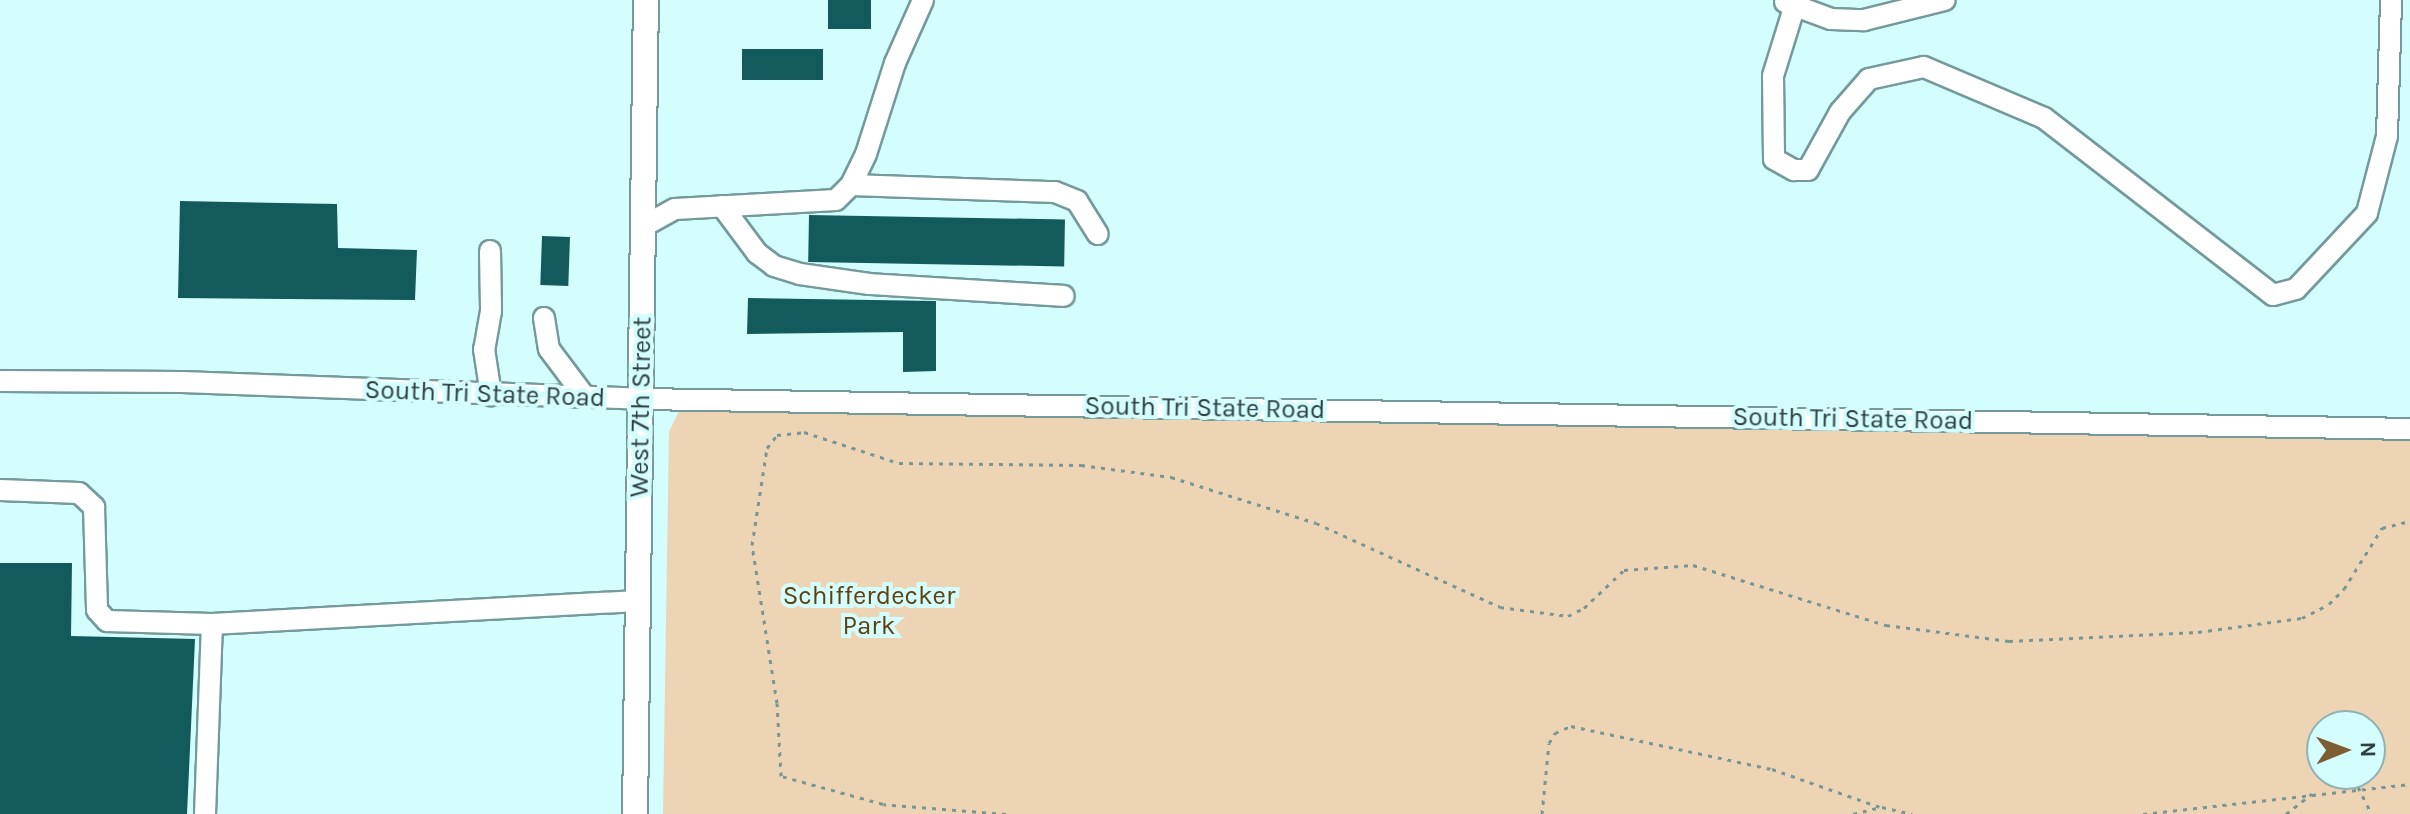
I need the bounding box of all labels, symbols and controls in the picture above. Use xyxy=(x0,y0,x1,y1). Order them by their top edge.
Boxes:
street label: West 7th Street xyxy=(624,316,658,498)
street label: South Tri State Road xyxy=(364,374,606,414)
street label: South Tri State Road xyxy=(1084,390,1326,426)
street label: South Tri State Road xyxy=(1732,401,1974,437)
park label: Schifferdecker Park xyxy=(783,580,955,642)
north arrow xyxy=(2306,710,2386,790)
text: N xyxy=(2355,741,2381,758)

